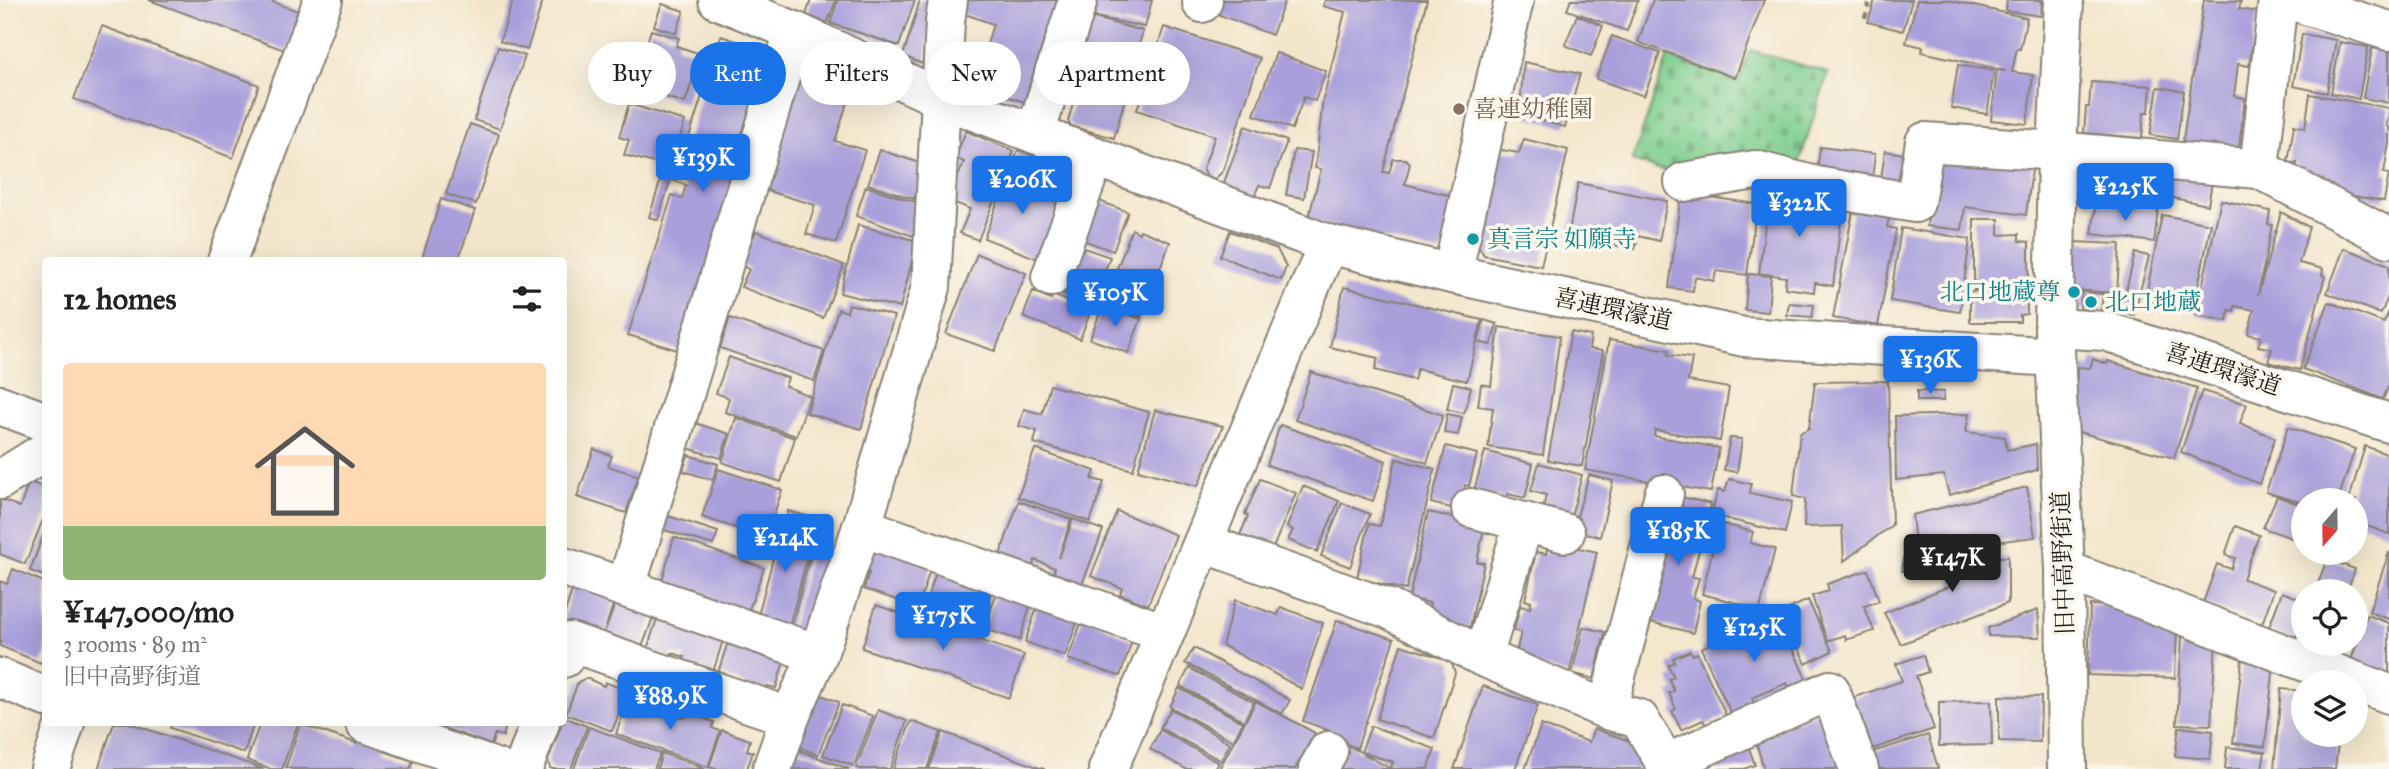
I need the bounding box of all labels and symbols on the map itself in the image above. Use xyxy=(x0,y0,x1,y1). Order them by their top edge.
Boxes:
place label: 喜連幼稚園 xyxy=(1473,94,1593,124)
marker: 喜連幼稚園 xyxy=(1451,101,1467,117)
pin: ¥139K xyxy=(654,134,752,194)
pin: ¥206K xyxy=(973,156,1071,216)
pin: ¥225K xyxy=(2076,164,2174,223)
pin: ¥322K xyxy=(1750,180,1848,239)
place label: 真言宗 如願寺 xyxy=(1487,224,1636,254)
marker: 真言宗 如願寺 xyxy=(1465,231,1481,247)
pin: ¥105K xyxy=(1066,270,1164,329)
place label: 北口地蔵尊 xyxy=(1940,277,2060,307)
street label: 喜連環濠道 xyxy=(1551,282,1675,336)
marker: 北口地蔵尊 xyxy=(2066,284,2082,300)
place label: 北口地蔵 xyxy=(2105,287,2201,317)
marker: 北口地蔵 xyxy=(2083,294,2099,310)
pin: ¥136K xyxy=(1881,336,1979,396)
street label: 喜連環濠道 xyxy=(2161,336,2285,402)
north arrow xyxy=(2291,488,2368,565)
street label: 旧中高野街道 xyxy=(2045,491,2081,635)
pin: ¥185K xyxy=(1629,508,1727,567)
pin: ¥214K xyxy=(736,514,834,574)
pin: ¥147K xyxy=(1903,534,2001,594)
pin: ¥175K xyxy=(894,592,992,652)
pin: ¥125K xyxy=(1705,604,1803,664)
pin: ¥88.9K xyxy=(613,672,727,732)

